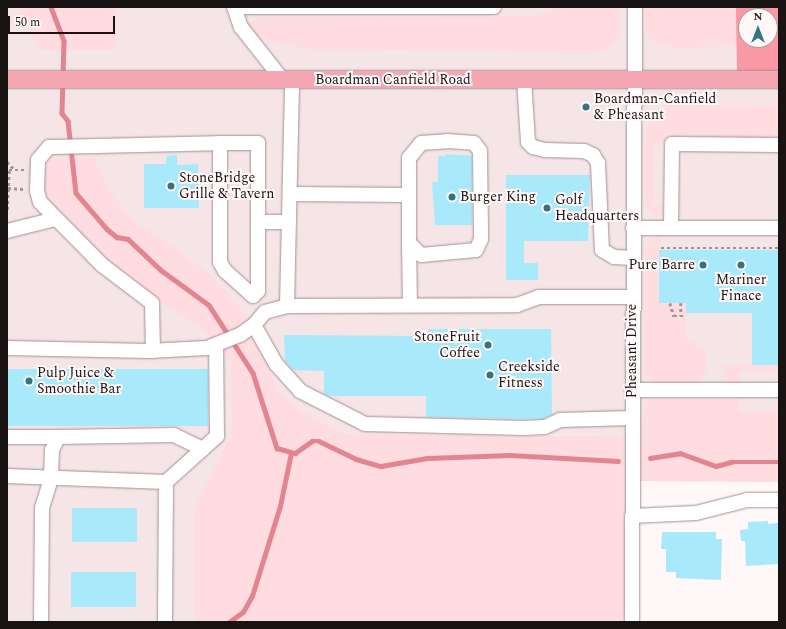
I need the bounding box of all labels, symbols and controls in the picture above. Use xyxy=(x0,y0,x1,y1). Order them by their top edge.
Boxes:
scale bar xyxy=(10,8,117,34)
north arrow xyxy=(738,8,778,48)
text: N xyxy=(754,8,762,25)
text: 50 m xyxy=(15,13,40,32)
street label: Boardman Canfield Road xyxy=(315,72,471,88)
place label: Boardman-Canfield & Pheasant xyxy=(594,91,716,124)
marker: Boardman-Canfield & Pheasant xyxy=(581,102,591,112)
place label: StoneBridge Grille & Tavern xyxy=(179,170,274,202)
marker: StoneBridge Grille & Tavern xyxy=(166,181,176,191)
place label: Burger King xyxy=(460,189,536,205)
marker: Burger King xyxy=(447,192,457,202)
place label: Golf Headquarters xyxy=(555,192,639,224)
marker: Golf Headquarters xyxy=(542,203,552,213)
place label: Pure Barre xyxy=(628,257,695,273)
marker: Pure Barre xyxy=(698,260,708,270)
marker: Mariner Finace xyxy=(736,260,746,270)
place label: Mariner Finace xyxy=(716,272,766,304)
street label: Pheasant Drive xyxy=(624,304,640,398)
place label: StoneFruit Coffee xyxy=(414,329,480,362)
marker: StoneFruit Coffee xyxy=(483,340,493,350)
place label: Creekside Fitness xyxy=(498,359,560,392)
place label: Pulp Juice & Smoothie Bar xyxy=(37,365,121,398)
marker: Creekside Fitness xyxy=(485,370,495,380)
marker: Pulp Juice & Smoothie Bar xyxy=(24,376,34,386)

